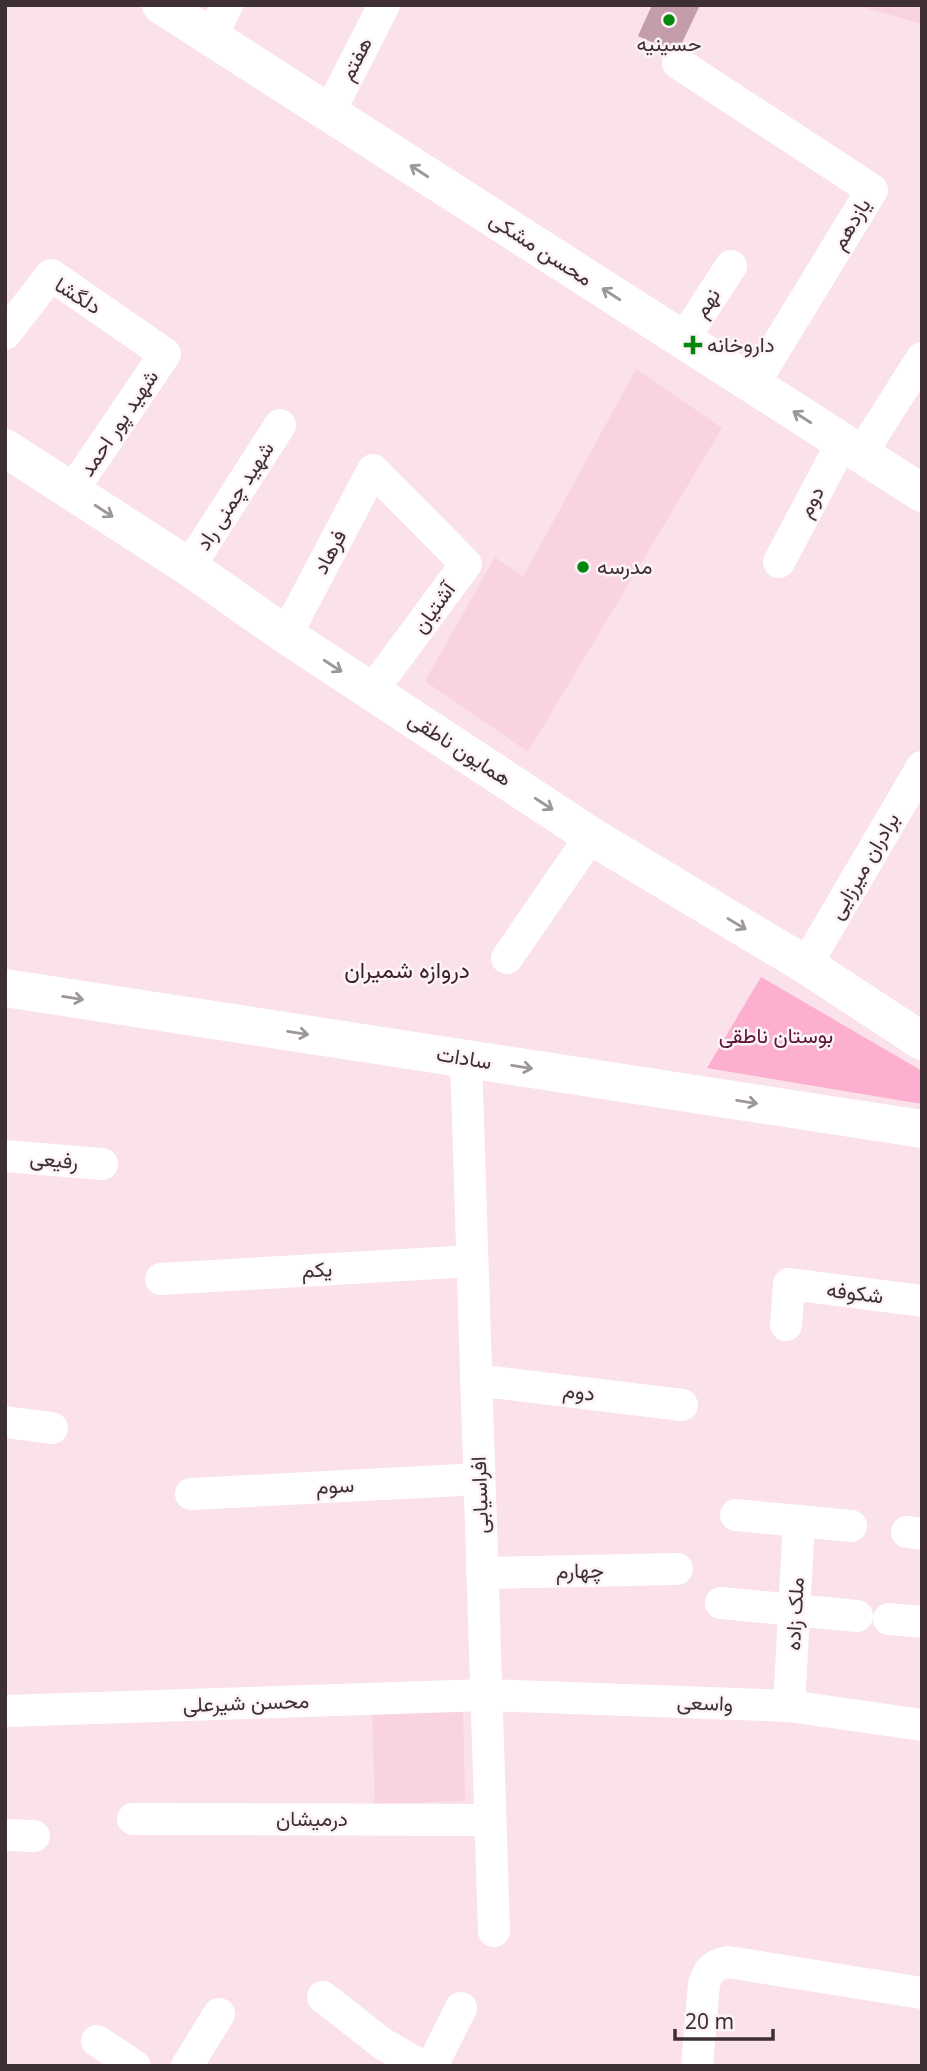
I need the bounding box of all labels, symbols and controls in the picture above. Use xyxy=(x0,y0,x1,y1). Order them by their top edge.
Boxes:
marker: حسینیه xyxy=(661,12,677,28)
place label: حسینیه xyxy=(637,29,702,57)
street label: هفتم xyxy=(332,32,379,86)
one-way arrow xyxy=(410,164,430,178)
street label: یازدهم xyxy=(824,192,877,255)
street label: محسن مشکی xyxy=(485,205,598,292)
street label: دلگشا xyxy=(50,270,107,320)
street label: نهم xyxy=(686,282,727,323)
one-way arrow xyxy=(602,287,621,301)
place label: داروخانه xyxy=(707,330,775,358)
marker: داروخانه xyxy=(685,337,701,353)
street label: شهید پور احمد xyxy=(72,364,165,482)
one-way arrow xyxy=(793,410,813,424)
street label: شهید چمنی راد xyxy=(189,436,281,556)
street label: دوم xyxy=(790,481,831,523)
one-way arrow xyxy=(93,505,113,519)
street label: فرهاد xyxy=(306,525,352,579)
place label: مدرسه xyxy=(597,552,652,580)
marker: مدرسه xyxy=(575,559,591,575)
street label: آشتیان xyxy=(405,575,462,638)
one-way arrow xyxy=(323,658,342,673)
street label: همایون ناطقی xyxy=(403,704,518,792)
one-way arrow xyxy=(533,797,553,811)
street label: برادران میرزایی xyxy=(821,807,905,924)
one-way arrow xyxy=(727,917,747,931)
district label: دروازه شمیران xyxy=(344,953,470,985)
one-way arrow xyxy=(61,992,84,1005)
park label: بوستان ناطقی xyxy=(719,1021,833,1049)
one-way arrow xyxy=(286,1027,308,1040)
street label: سادات xyxy=(435,1039,494,1075)
one-way arrow xyxy=(510,1061,533,1074)
one-way arrow xyxy=(735,1096,758,1109)
street label: رفیعی xyxy=(29,1143,80,1175)
street label: یکم xyxy=(301,1254,333,1285)
street label: شکوفه xyxy=(825,1275,885,1309)
street label: دوم xyxy=(561,1375,597,1408)
street label: افراسیابی xyxy=(464,1456,494,1534)
street label: سوم xyxy=(315,1470,355,1501)
street label: چهارم xyxy=(556,1556,604,1585)
street label: ملک زاده xyxy=(778,1576,810,1651)
street label: محسن شیرعلی xyxy=(182,1686,310,1718)
street label: واسعی xyxy=(676,1687,734,1717)
street label: درمیشان xyxy=(276,1804,348,1832)
scale bar xyxy=(675,1997,773,2041)
text: 20 m xyxy=(685,2007,734,2035)

